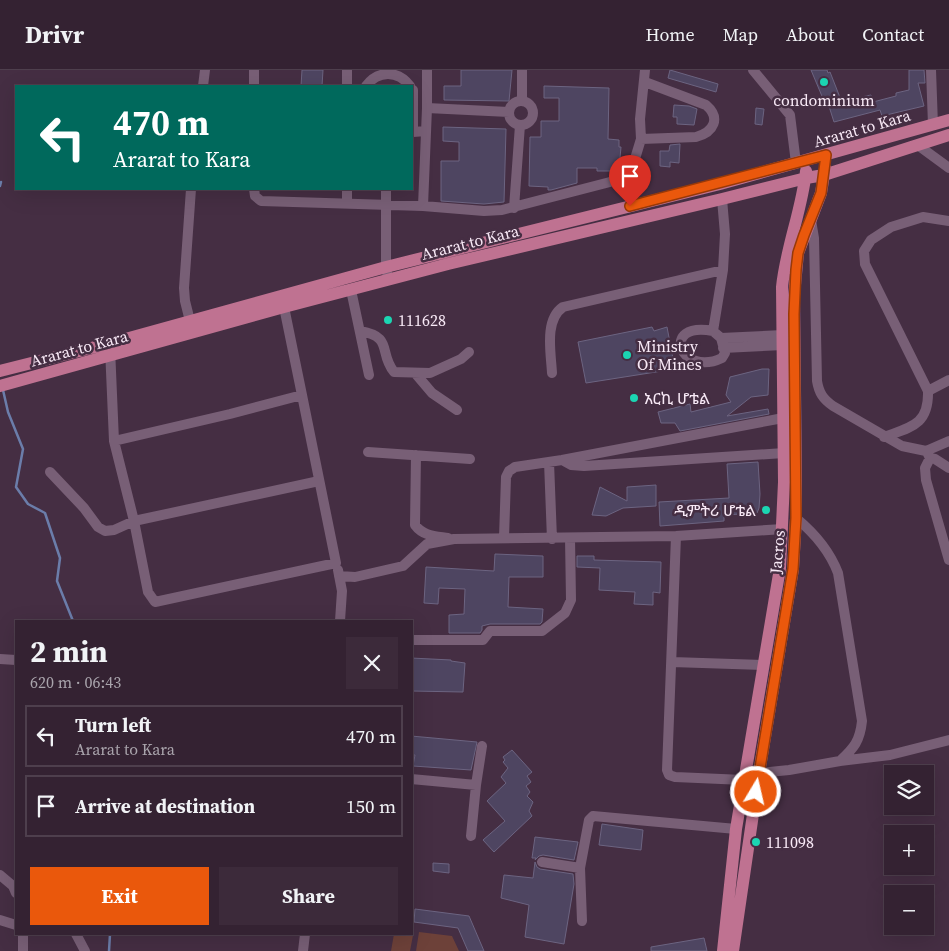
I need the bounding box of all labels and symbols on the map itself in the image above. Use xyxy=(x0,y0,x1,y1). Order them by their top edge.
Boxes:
marker: condominium xyxy=(818,76,830,88)
place label: condominium xyxy=(773,89,875,111)
street label: Ararat to Kara xyxy=(811,103,914,152)
pin xyxy=(609,155,651,206)
street label: Ararat to Kara xyxy=(419,219,522,265)
place label: 111628 xyxy=(398,309,446,331)
marker: 111628 xyxy=(382,314,394,326)
street label: Ararat to Kara xyxy=(28,324,131,372)
place label: Ministry Of Mines xyxy=(637,335,702,375)
marker: Ministry Of Mines xyxy=(621,349,633,361)
place label: አርኪ ሆቴል xyxy=(644,387,710,409)
marker: አርኪ ሆቴል xyxy=(628,392,640,404)
place label: ዲምትሪ ሆቴል xyxy=(674,499,756,521)
marker: ዲምትሪ ሆቴል xyxy=(760,504,772,516)
street label: Jacros xyxy=(764,529,790,576)
position arrow xyxy=(729,765,781,817)
place label: 111098 xyxy=(766,831,814,853)
marker: 111098 xyxy=(750,836,762,848)

